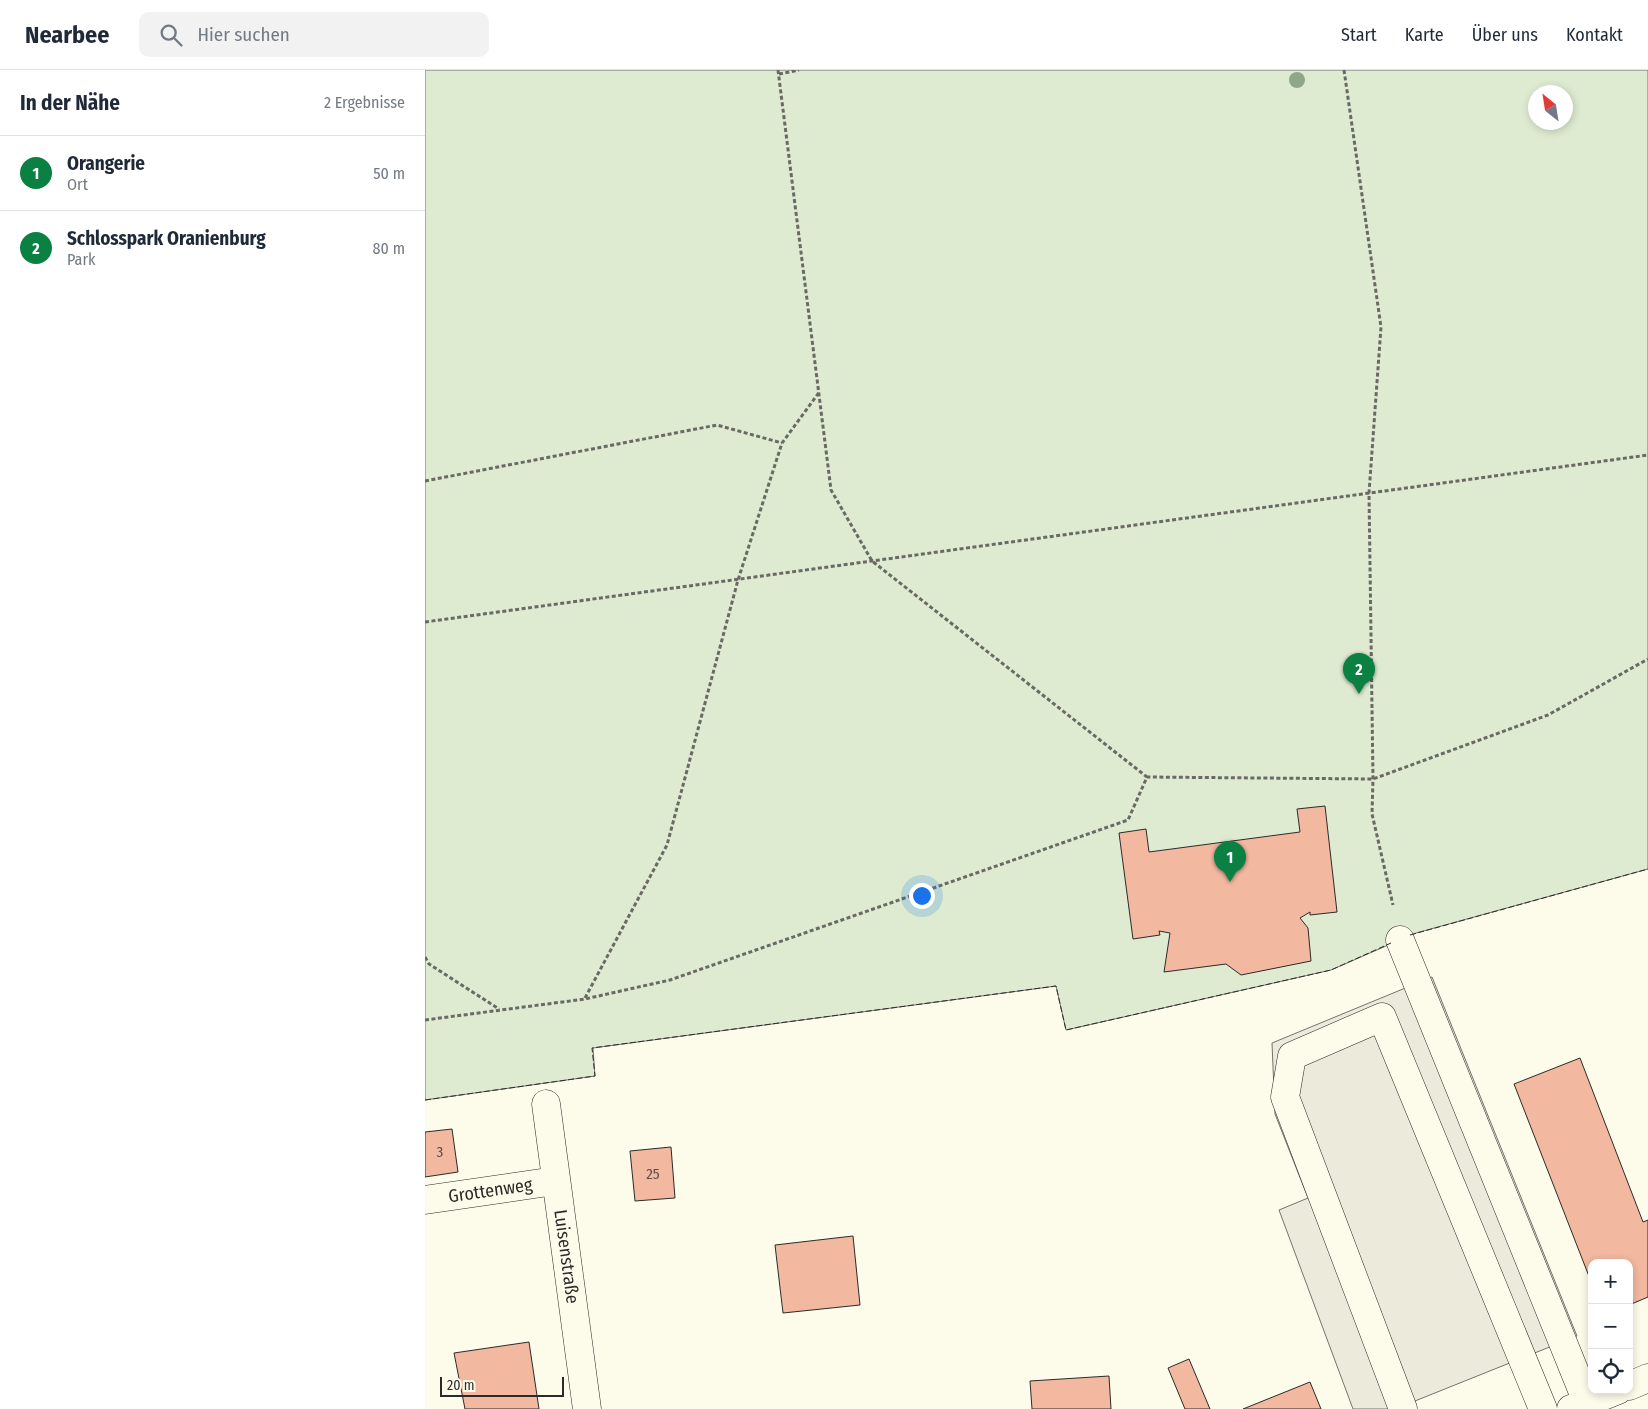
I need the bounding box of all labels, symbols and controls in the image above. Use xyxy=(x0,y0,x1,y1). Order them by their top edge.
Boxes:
search box xyxy=(139,12,489,57)
text: Nearbee xyxy=(25,21,109,49)
icon: search xyxy=(157,21,185,49)
text: Hier suchen xyxy=(197,23,290,46)
text: Start xyxy=(1341,24,1377,46)
text: Karte xyxy=(1405,24,1444,46)
text: Über uns xyxy=(1472,24,1538,46)
text: Kontakt xyxy=(1566,24,1623,46)
north arrow xyxy=(1528,85,1573,130)
text: In der Nähe xyxy=(20,90,120,116)
text: 2 Ergebnisse xyxy=(324,93,405,112)
text: Orangerie xyxy=(67,152,145,175)
text: 1 xyxy=(33,164,39,183)
text: 50 m xyxy=(373,164,405,183)
text: Ort xyxy=(67,175,88,194)
text: Schlosspark Oranienburg xyxy=(67,227,266,250)
text: 2 xyxy=(32,239,40,258)
text: 80 m xyxy=(373,239,405,258)
text: Park xyxy=(67,250,95,269)
pin: 2 xyxy=(1343,653,1375,694)
pin: 1 xyxy=(1214,841,1246,882)
your location xyxy=(909,883,935,909)
house number: 3 xyxy=(437,1143,444,1161)
house number: 25 xyxy=(646,1165,660,1183)
street label: Grottenweg xyxy=(447,1173,534,1207)
street label: Luisenstraße xyxy=(549,1208,584,1305)
map controls xyxy=(1588,1259,1633,1394)
button: + xyxy=(1588,1259,1633,1304)
button: − xyxy=(1588,1304,1633,1349)
button: locate xyxy=(1588,1349,1633,1394)
scale bar xyxy=(440,1374,564,1397)
text: 20 m xyxy=(447,1377,475,1394)

